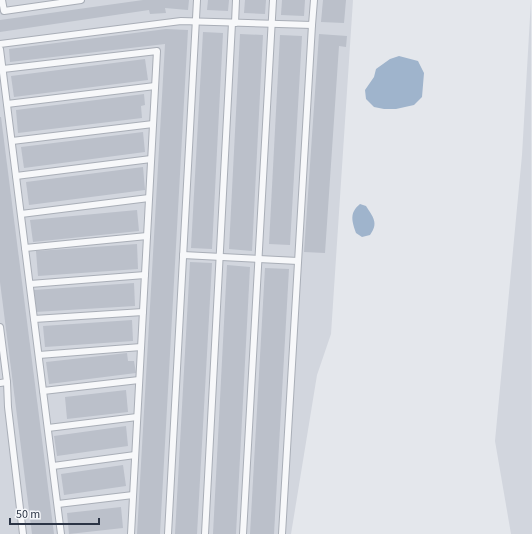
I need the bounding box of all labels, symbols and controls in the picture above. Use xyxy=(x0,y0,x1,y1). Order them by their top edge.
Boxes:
scale bar xyxy=(10,500,99,526)
text: 50 m xyxy=(16,506,40,523)

